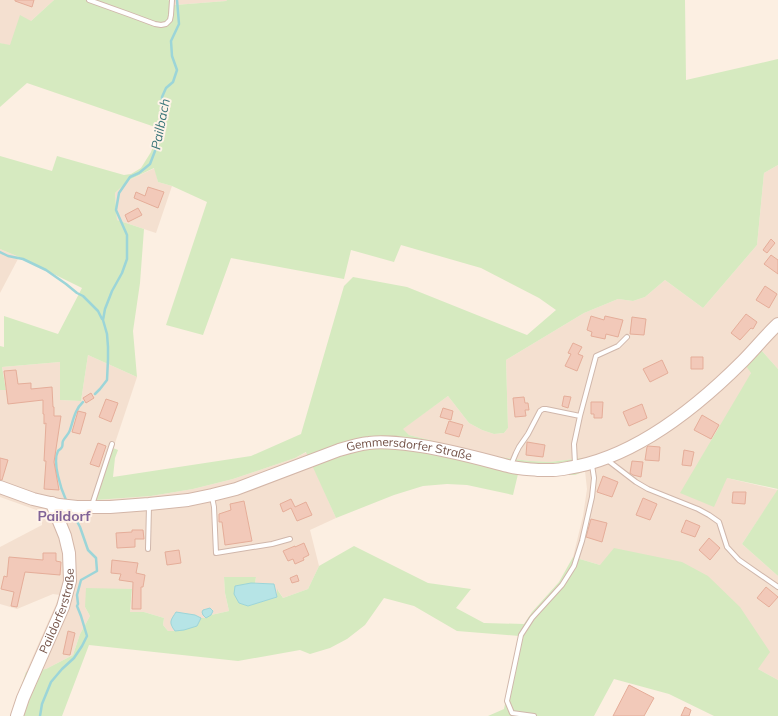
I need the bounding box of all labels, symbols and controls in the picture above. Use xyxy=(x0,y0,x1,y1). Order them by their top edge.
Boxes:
water label: Pailbach xyxy=(147,97,173,151)
street label: Gemmersdorfer Straße xyxy=(344,434,474,463)
district label: Paildorf xyxy=(37,507,91,525)
street label: Paildorferstraße xyxy=(35,568,77,656)

